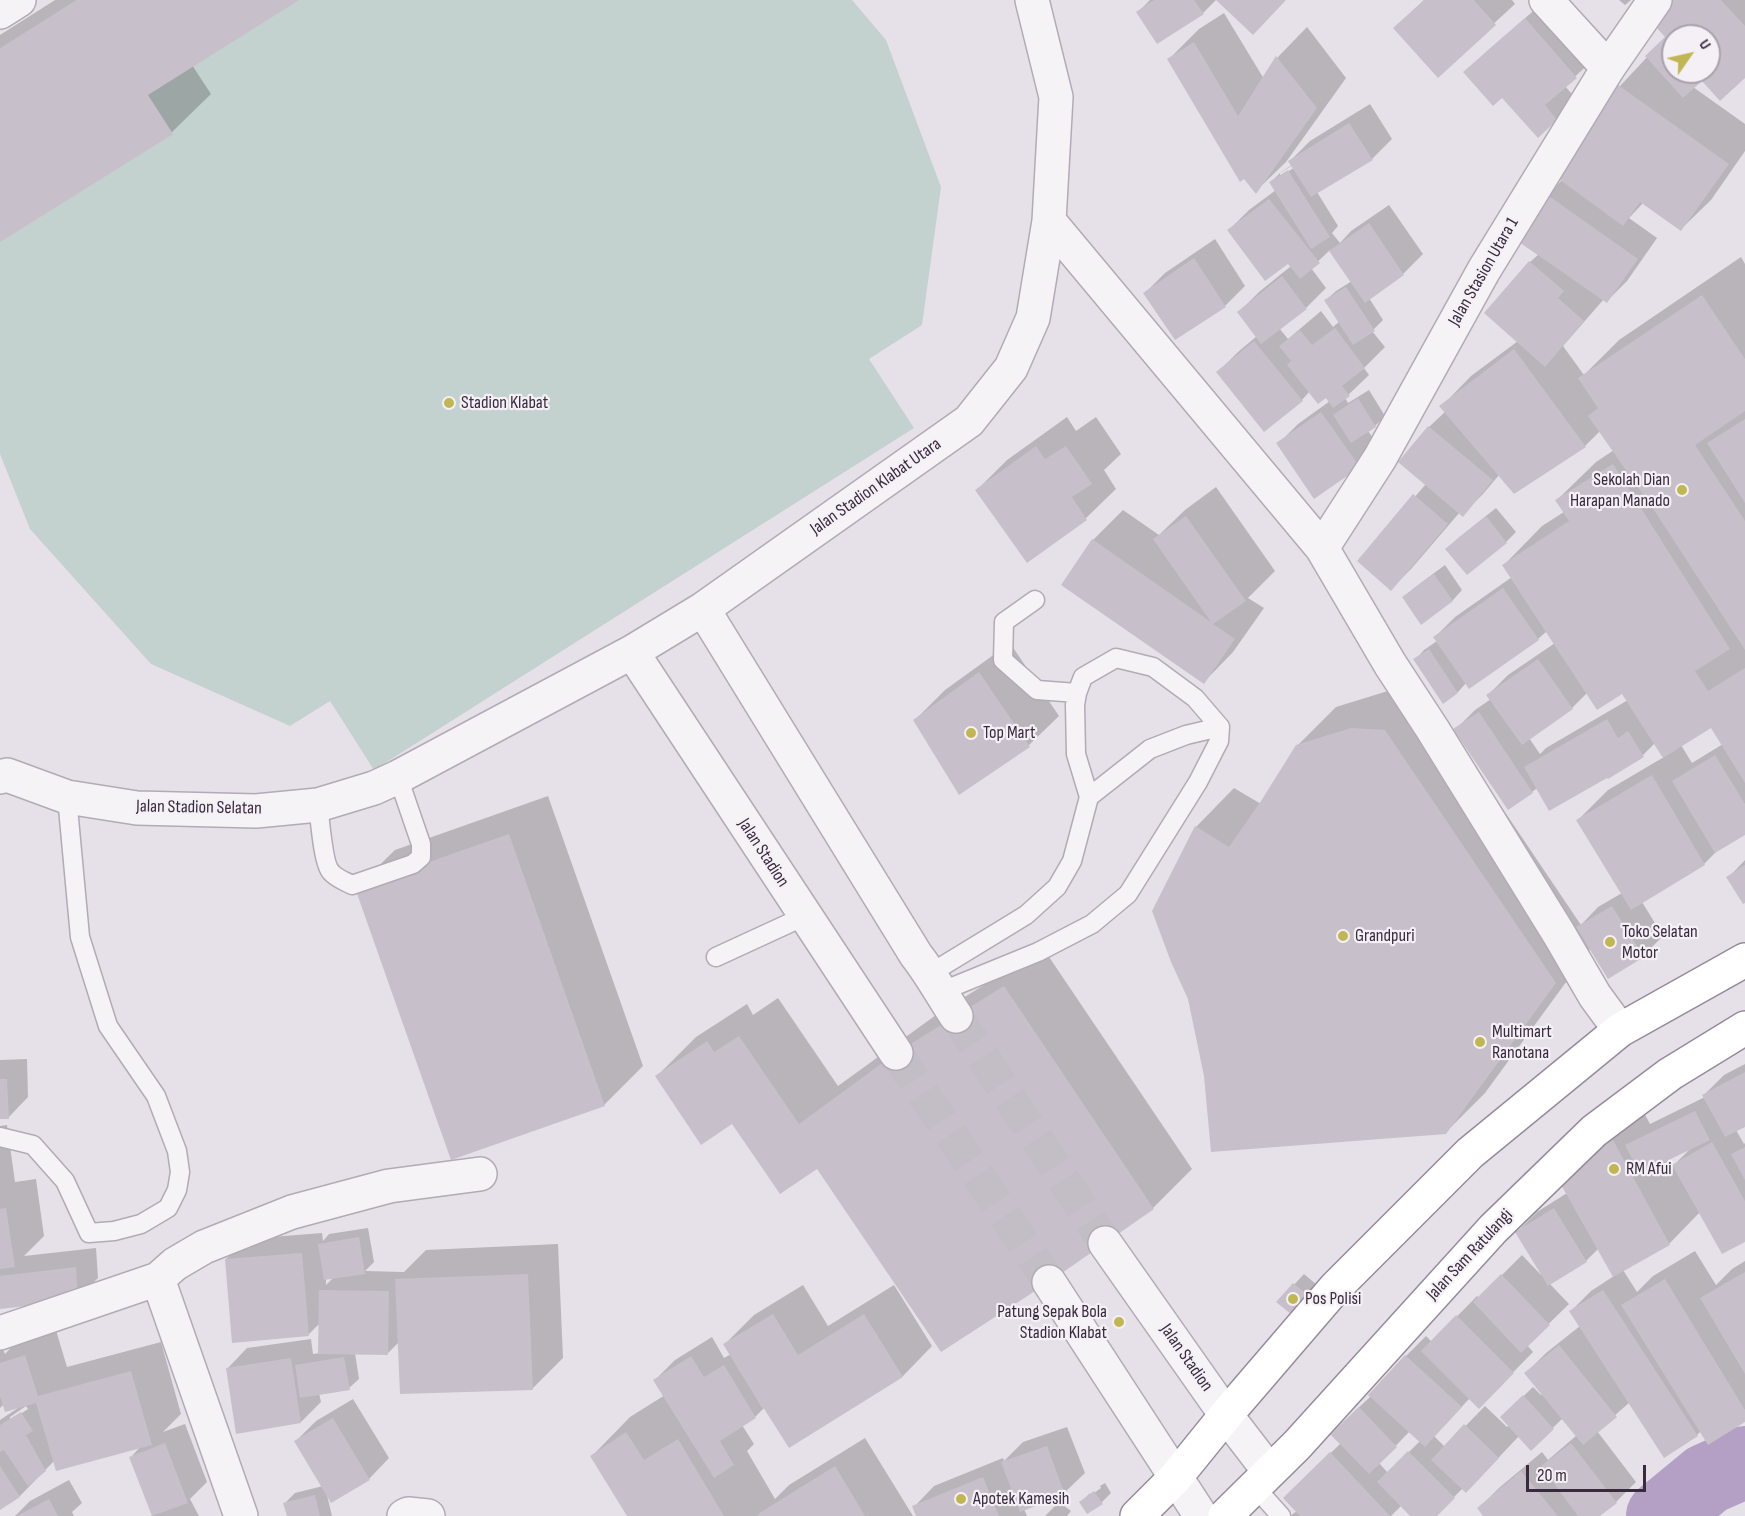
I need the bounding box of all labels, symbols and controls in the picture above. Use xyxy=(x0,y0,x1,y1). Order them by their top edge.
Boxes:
north arrow xyxy=(1661,24,1721,84)
text: U xyxy=(1694,36,1715,54)
street label: Jalan Stasion Utara 1 xyxy=(1444,214,1524,330)
place label: Stadion Klabat xyxy=(461,392,548,414)
marker: Stadion Klabat xyxy=(442,396,456,410)
street label: Jalan Stadion Klabat Utara xyxy=(806,434,946,540)
place label: Sekolah Dian Harapan Manado xyxy=(1570,469,1670,512)
marker: Sekolah Dian Harapan Manado xyxy=(1675,483,1689,497)
place label: Top Mart xyxy=(983,722,1035,744)
marker: Top Mart xyxy=(964,726,978,740)
street label: Jalan Stadion Selatan xyxy=(136,796,262,820)
street label: Jalan Stadion xyxy=(733,815,793,891)
place label: Toko Selatan Motor xyxy=(1622,921,1698,964)
place label: Grandpuri xyxy=(1355,925,1415,947)
marker: Grandpuri xyxy=(1336,929,1350,943)
marker: Toko Selatan Motor xyxy=(1603,935,1617,949)
place label: Multimart Ranotana xyxy=(1492,1021,1552,1064)
marker: Multimart Ranotana xyxy=(1473,1035,1487,1049)
place label: RM Afui xyxy=(1626,1158,1672,1180)
marker: RM Afui xyxy=(1607,1162,1621,1176)
street label: Jalan Sam Ratulangi xyxy=(1422,1205,1518,1305)
place label: Pos Polisi xyxy=(1305,1288,1361,1310)
marker: Pos Polisi xyxy=(1286,1292,1300,1306)
place label: Patung Sepak Bola Stadion Klabat xyxy=(997,1301,1107,1344)
marker: Patung Sepak Bola Stadion Klabat xyxy=(1112,1315,1126,1329)
street label: Jalan Stadion xyxy=(1155,1320,1217,1396)
scale bar xyxy=(1529,1453,1649,1491)
text: 20 m xyxy=(1537,1465,1567,1486)
place label: Apotek Kamesih xyxy=(973,1488,1070,1510)
marker: Apotek Kamesih xyxy=(954,1492,968,1506)

